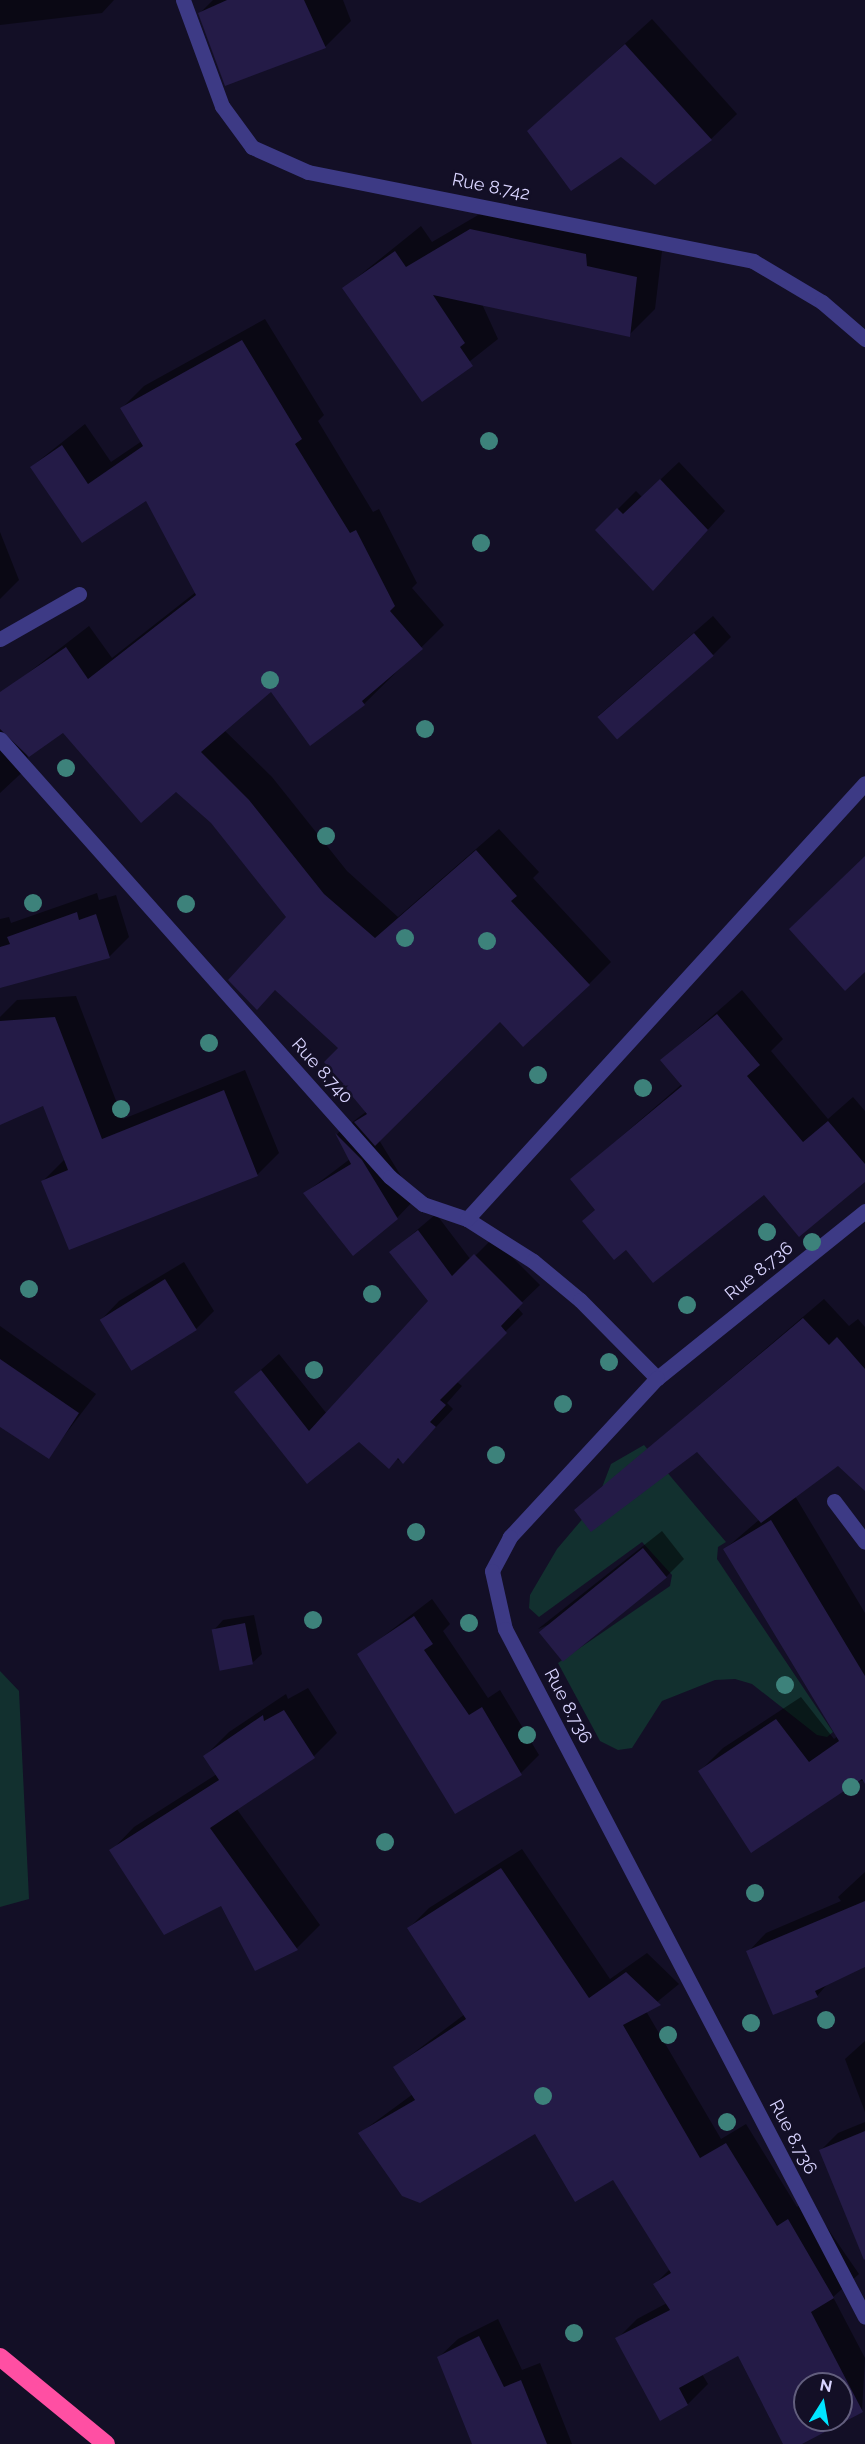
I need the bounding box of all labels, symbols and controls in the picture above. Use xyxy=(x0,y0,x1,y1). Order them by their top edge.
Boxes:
street label: Rue 8.742 xyxy=(450,169,532,205)
street label: Rue 8.740 xyxy=(287,1034,357,1108)
street label: Rue 8.736 xyxy=(721,1237,797,1305)
street label: Rue 8.736 xyxy=(539,1665,597,1747)
street label: Rue 8.736 xyxy=(764,2096,822,2178)
north arrow xyxy=(793,2372,853,2432)
text: N xyxy=(818,2375,834,2396)

